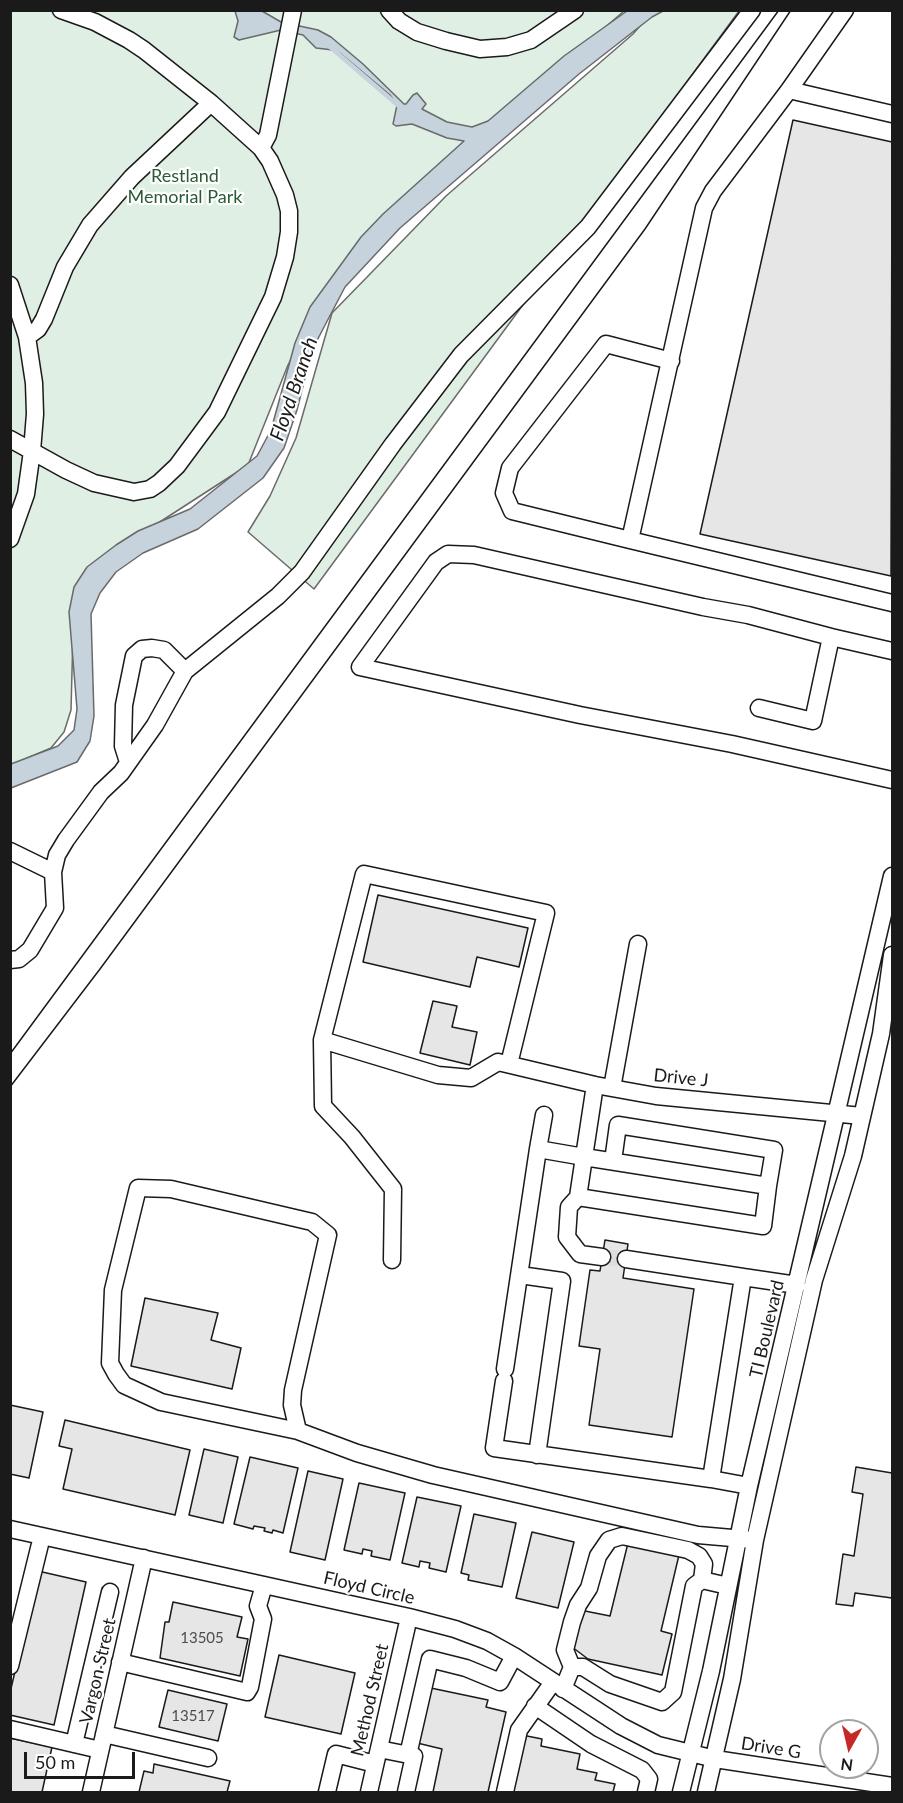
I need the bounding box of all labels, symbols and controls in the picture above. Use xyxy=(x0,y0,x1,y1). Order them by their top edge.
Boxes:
park label: Restland Memorial Park xyxy=(128,165,242,207)
water label: Floyd Branch xyxy=(265,334,323,444)
street label: Drive J xyxy=(652,1064,710,1092)
street label: TI Boulevard xyxy=(745,1278,789,1380)
street label: Floyd Circle xyxy=(321,1567,417,1609)
street label: Vargon Street xyxy=(75,1616,121,1726)
house number: 13505 xyxy=(180,1629,224,1647)
street label: Method Street xyxy=(347,1642,393,1758)
house number: 13517 xyxy=(171,1707,215,1725)
north arrow xyxy=(819,1719,879,1779)
street label: Drive G xyxy=(739,1733,803,1763)
scale bar xyxy=(27,1740,138,1778)
text: 50 m xyxy=(35,1751,75,1773)
text: N xyxy=(839,1755,854,1776)

